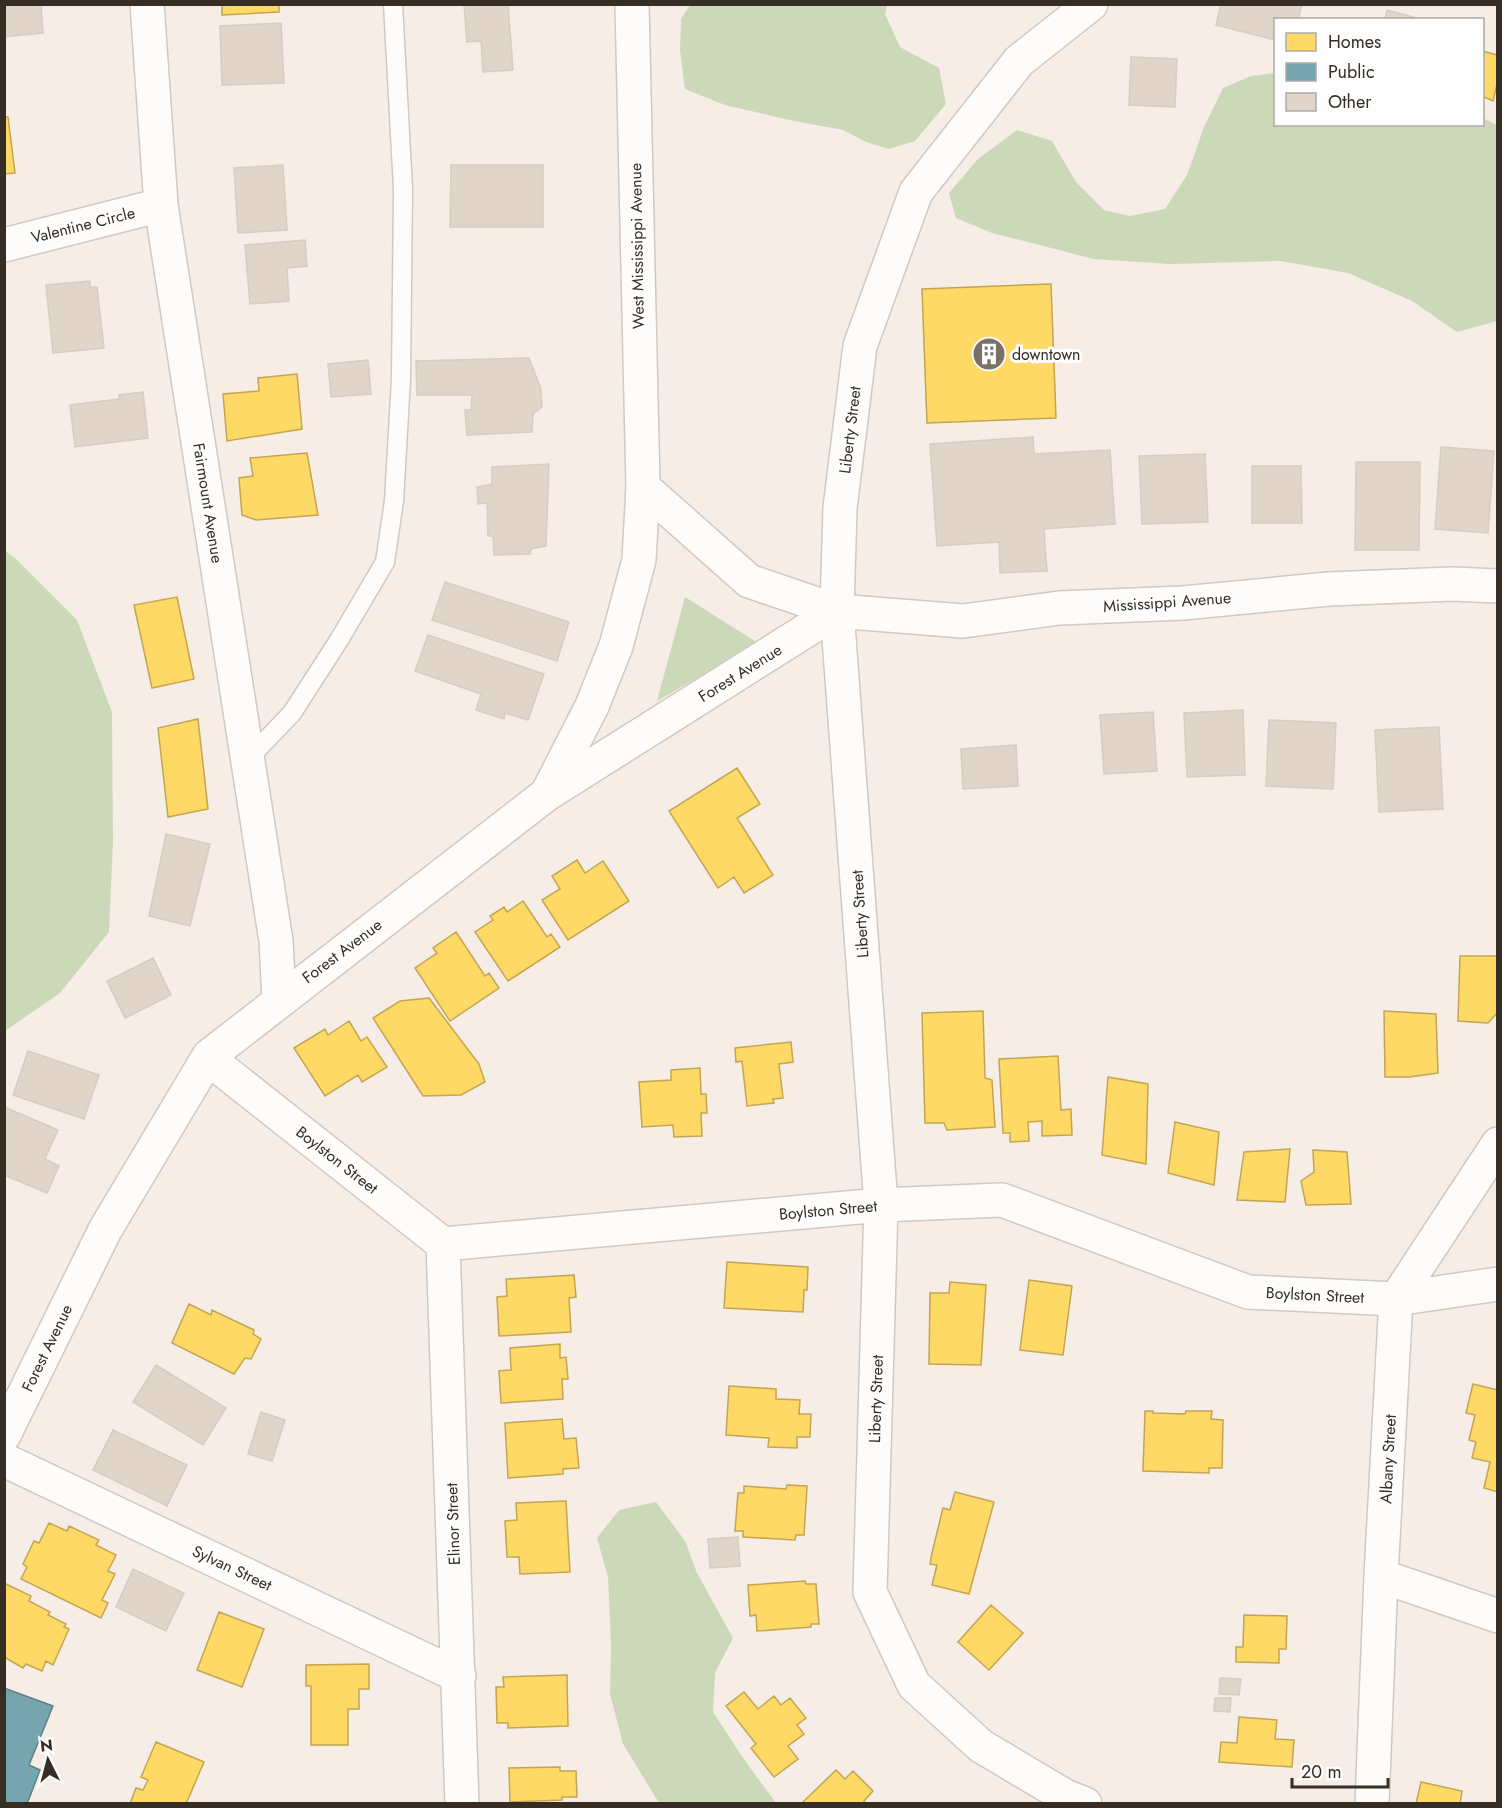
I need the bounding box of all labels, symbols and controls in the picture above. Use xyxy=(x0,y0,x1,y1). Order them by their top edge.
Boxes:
legend xyxy=(1274,18,1484,126)
text: Homes xyxy=(1328,29,1381,55)
text: Public xyxy=(1328,59,1375,85)
text: Other xyxy=(1328,89,1372,115)
street label: West Mississippi Avenue xyxy=(624,163,650,329)
street label: Valentine Circle xyxy=(29,201,137,249)
building icon: downtown xyxy=(971,336,1007,372)
place label: downtown xyxy=(1012,343,1081,366)
street label: Liberty Street xyxy=(833,385,867,475)
street label: Fairmount Avenue xyxy=(187,441,229,565)
street label: Mississippi Avenue xyxy=(1102,586,1232,618)
street label: Forest Avenue xyxy=(694,638,786,708)
street label: Liberty Street xyxy=(845,869,875,959)
street label: Forest Avenue xyxy=(297,913,387,989)
street label: Boylston Street xyxy=(291,1121,383,1199)
street label: Boylston Street xyxy=(778,1194,878,1226)
street label: Boylston Street xyxy=(1265,1281,1365,1309)
street label: Forest Avenue xyxy=(16,1300,78,1396)
street label: Liberty Street xyxy=(863,1354,889,1443)
street label: Albany Street xyxy=(1374,1414,1402,1504)
street label: Elinor Street xyxy=(440,1482,466,1566)
street label: Sylvan Street xyxy=(188,1539,276,1597)
north arrow xyxy=(18,1730,78,1790)
text: N xyxy=(39,1733,54,1758)
scale bar xyxy=(1292,1751,1388,1789)
text: 20 m xyxy=(1301,1759,1341,1785)

